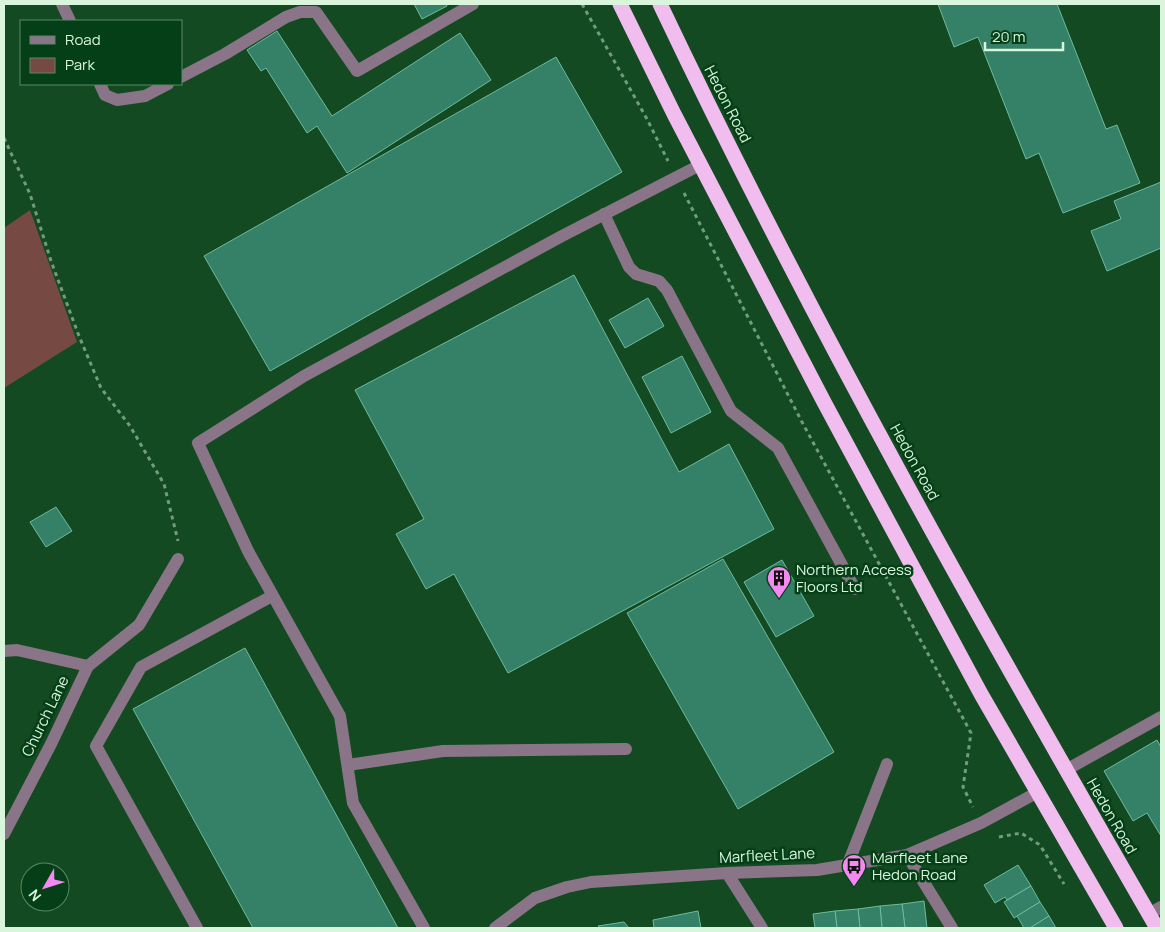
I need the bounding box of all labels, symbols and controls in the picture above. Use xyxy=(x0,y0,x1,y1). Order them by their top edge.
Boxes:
legend xyxy=(20,20,182,85)
scale bar xyxy=(985,20,1062,52)
text: 20 m xyxy=(992,26,1025,47)
text: Road xyxy=(65,29,101,50)
text: Park xyxy=(65,54,95,75)
street label: Hedon Road xyxy=(700,62,756,146)
street label: Hedon Road xyxy=(885,420,945,504)
place label: Northern Access Floors Ltd xyxy=(796,559,912,597)
building icon: Northern Access Floors Ltd xyxy=(766,565,792,599)
street label: Church Lane xyxy=(16,672,74,760)
street label: Hedon Road xyxy=(1082,774,1142,858)
street label: Marfleet Lane xyxy=(719,842,816,868)
place label: Marfleet Lane Hedon Road xyxy=(872,847,968,885)
bus stop icon: Marfleet Lane Hedon Road xyxy=(841,853,867,887)
north arrow xyxy=(20,862,70,912)
text: N xyxy=(24,886,45,905)

